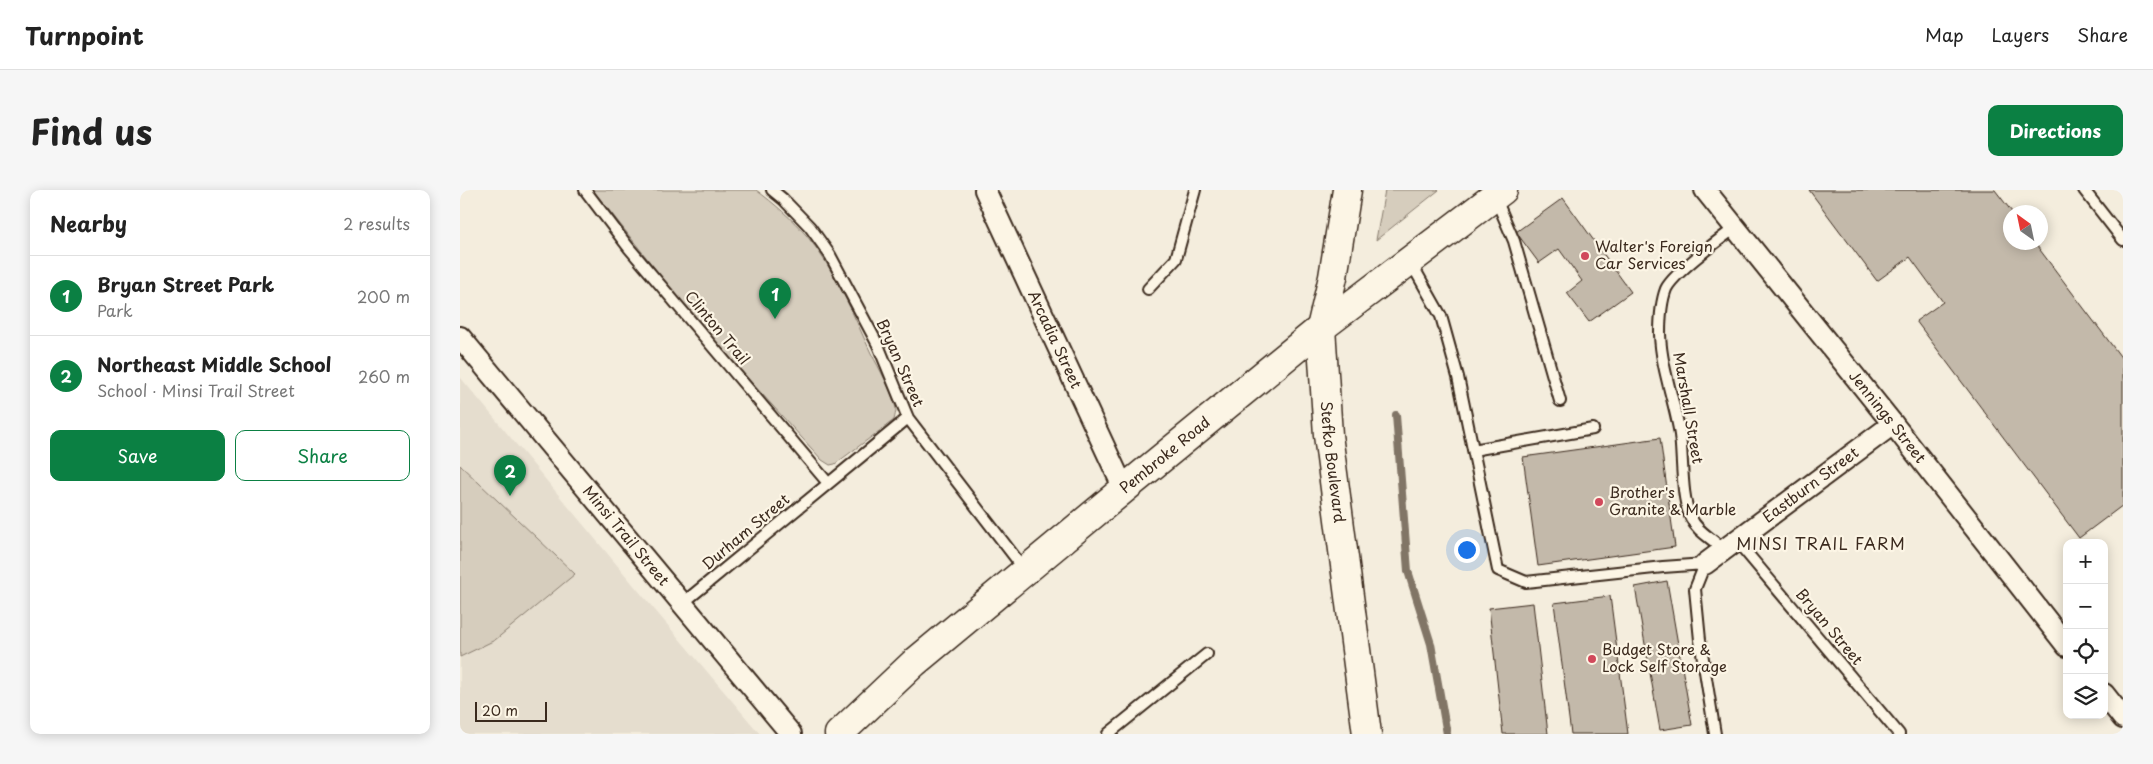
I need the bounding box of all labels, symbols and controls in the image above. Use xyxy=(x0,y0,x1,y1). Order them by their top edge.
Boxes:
text: Turnpoint xyxy=(25,17,144,53)
text: Map xyxy=(1925,21,1964,48)
text: Layers xyxy=(1992,21,2049,48)
text: Share xyxy=(2077,21,2128,48)
text: Find us xyxy=(30,104,152,157)
button: Directions xyxy=(1988,105,2123,156)
north arrow xyxy=(2003,205,2048,250)
text: Nearby xyxy=(50,207,127,239)
text: 2 results xyxy=(343,211,410,235)
place label: Walter's Foreign Car Services xyxy=(1595,234,1713,274)
marker: Walter's Foreign Car Services xyxy=(1579,250,1591,262)
text: Bryan Street Park xyxy=(97,270,274,298)
pin: 1 xyxy=(759,278,791,319)
text: 1 xyxy=(62,284,70,308)
text: 200 m xyxy=(357,284,410,308)
street label: Clinton Trail xyxy=(680,285,756,369)
street label: Arcadia Street xyxy=(1023,286,1089,392)
text: Park xyxy=(97,298,133,322)
street label: Bryan Street xyxy=(872,315,931,410)
text: Northeast Middle School xyxy=(97,350,331,378)
street label: Marshall Street xyxy=(1668,350,1711,465)
text: 2 xyxy=(60,364,72,388)
text: 260 m xyxy=(358,364,410,388)
street label: Jennings Street xyxy=(1844,365,1932,467)
text: School · Minsi Trail Street xyxy=(97,378,295,402)
street label: Stefko Boulevard xyxy=(1316,400,1352,524)
street label: Pembroke Road xyxy=(1114,410,1215,498)
button: Save xyxy=(50,430,225,481)
button: Share xyxy=(235,430,410,481)
street label: Eastburn Street xyxy=(1757,440,1863,527)
pin: 2 xyxy=(494,455,526,496)
street label: Minsi Trail Street xyxy=(578,480,676,590)
place label: Brother's Granite & Marble xyxy=(1609,480,1736,520)
street label: Durham Street xyxy=(696,487,794,575)
marker: Brother's Granite & Marble xyxy=(1593,496,1605,508)
district label: MINSI TRAIL FARM xyxy=(1736,531,1906,555)
your location xyxy=(1454,537,1480,563)
map controls xyxy=(2063,539,2108,719)
button: + xyxy=(2063,539,2108,584)
street label: Bryan Street xyxy=(1791,583,1869,669)
button: − xyxy=(2063,584,2108,629)
button: locate xyxy=(2063,629,2108,674)
place label: Budget Store & Lock Self Storage xyxy=(1602,637,1727,677)
marker: Budget Store & Lock Self Storage xyxy=(1586,653,1598,665)
button: layers xyxy=(2063,674,2108,719)
scale bar xyxy=(475,699,548,722)
text: 20 m xyxy=(482,700,518,721)

